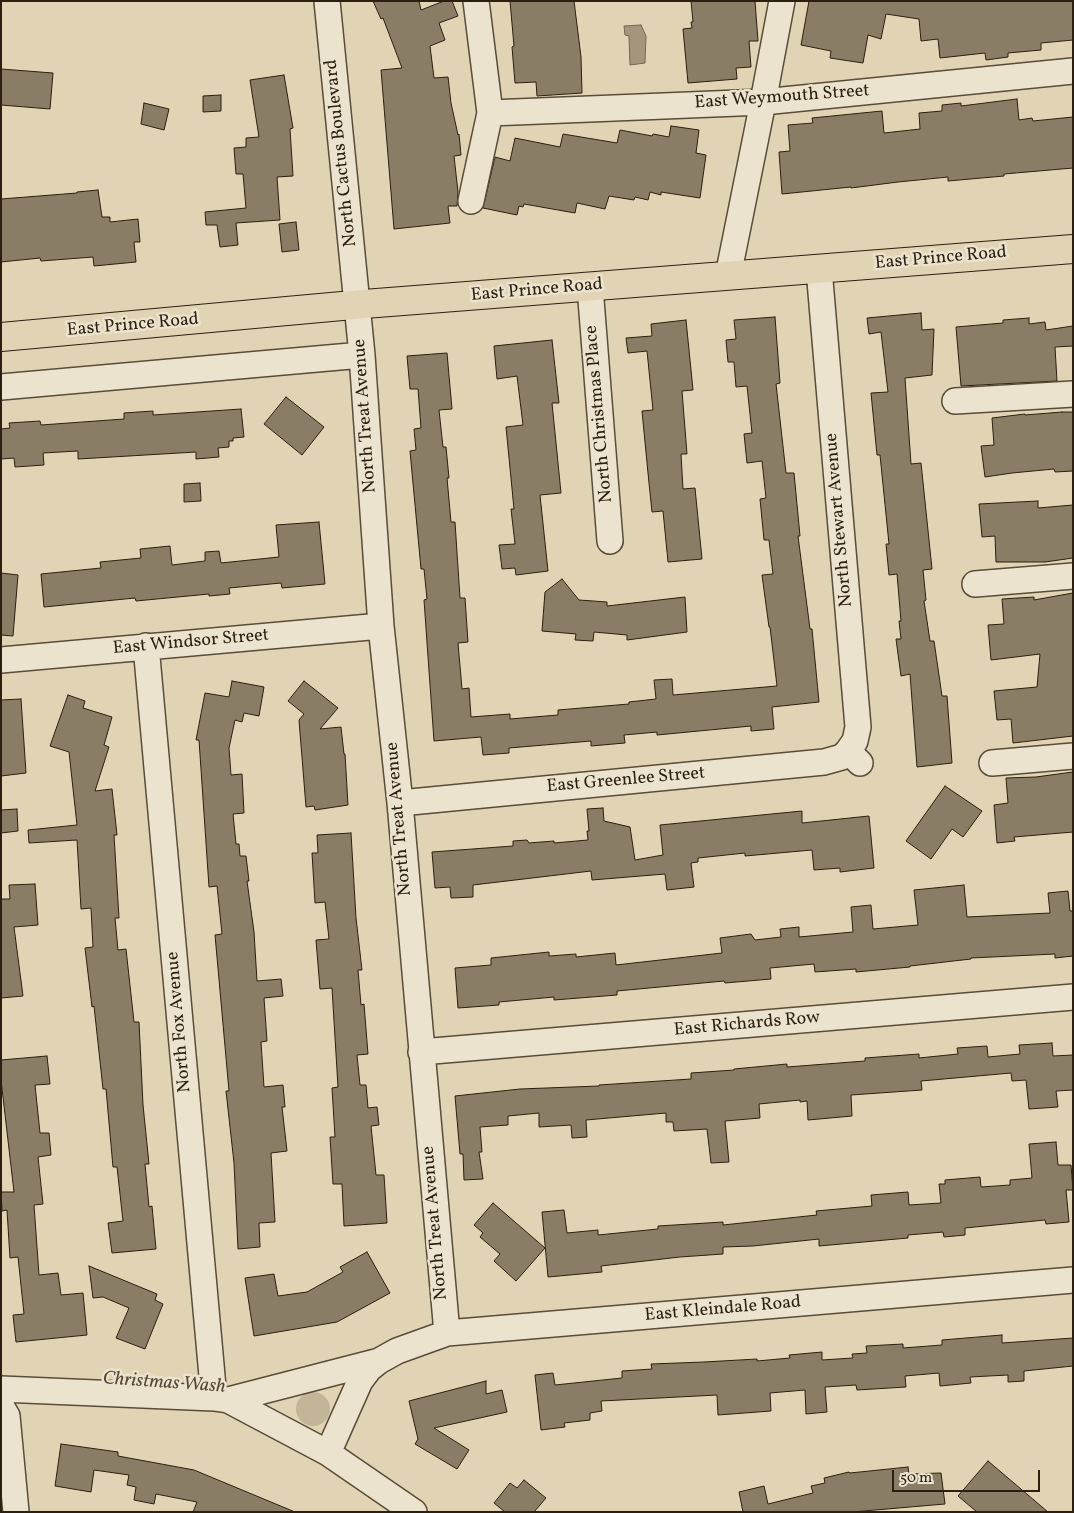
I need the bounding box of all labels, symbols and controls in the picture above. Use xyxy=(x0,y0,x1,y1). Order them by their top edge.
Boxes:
street label: North Cactus Boulevard xyxy=(321,58,363,248)
street label: East Weymouth Street xyxy=(694,81,870,115)
street label: East Prince Road xyxy=(874,242,1008,276)
street label: East Prince Road xyxy=(470,274,604,308)
street label: East Prince Road xyxy=(66,309,200,343)
street label: North Christmas Place xyxy=(581,324,619,504)
street label: North Treat Avenue xyxy=(350,338,382,494)
street label: North Stewart Avenue xyxy=(822,432,858,608)
street label: East Windsor Street xyxy=(112,625,270,661)
street label: North Treat Avenue xyxy=(383,741,417,897)
street label: East Greenlee Street xyxy=(546,763,706,799)
street label: North Fox Avenue xyxy=(163,951,197,1093)
street label: East Richards Row xyxy=(673,1008,821,1042)
street label: North Treat Avenue xyxy=(419,1145,453,1301)
street label: East Kleindale Road xyxy=(644,1292,802,1328)
water label: Christmas Wash xyxy=(102,1368,226,1400)
scale bar xyxy=(894,1460,1042,1492)
text: 50 m xyxy=(900,1468,932,1489)

